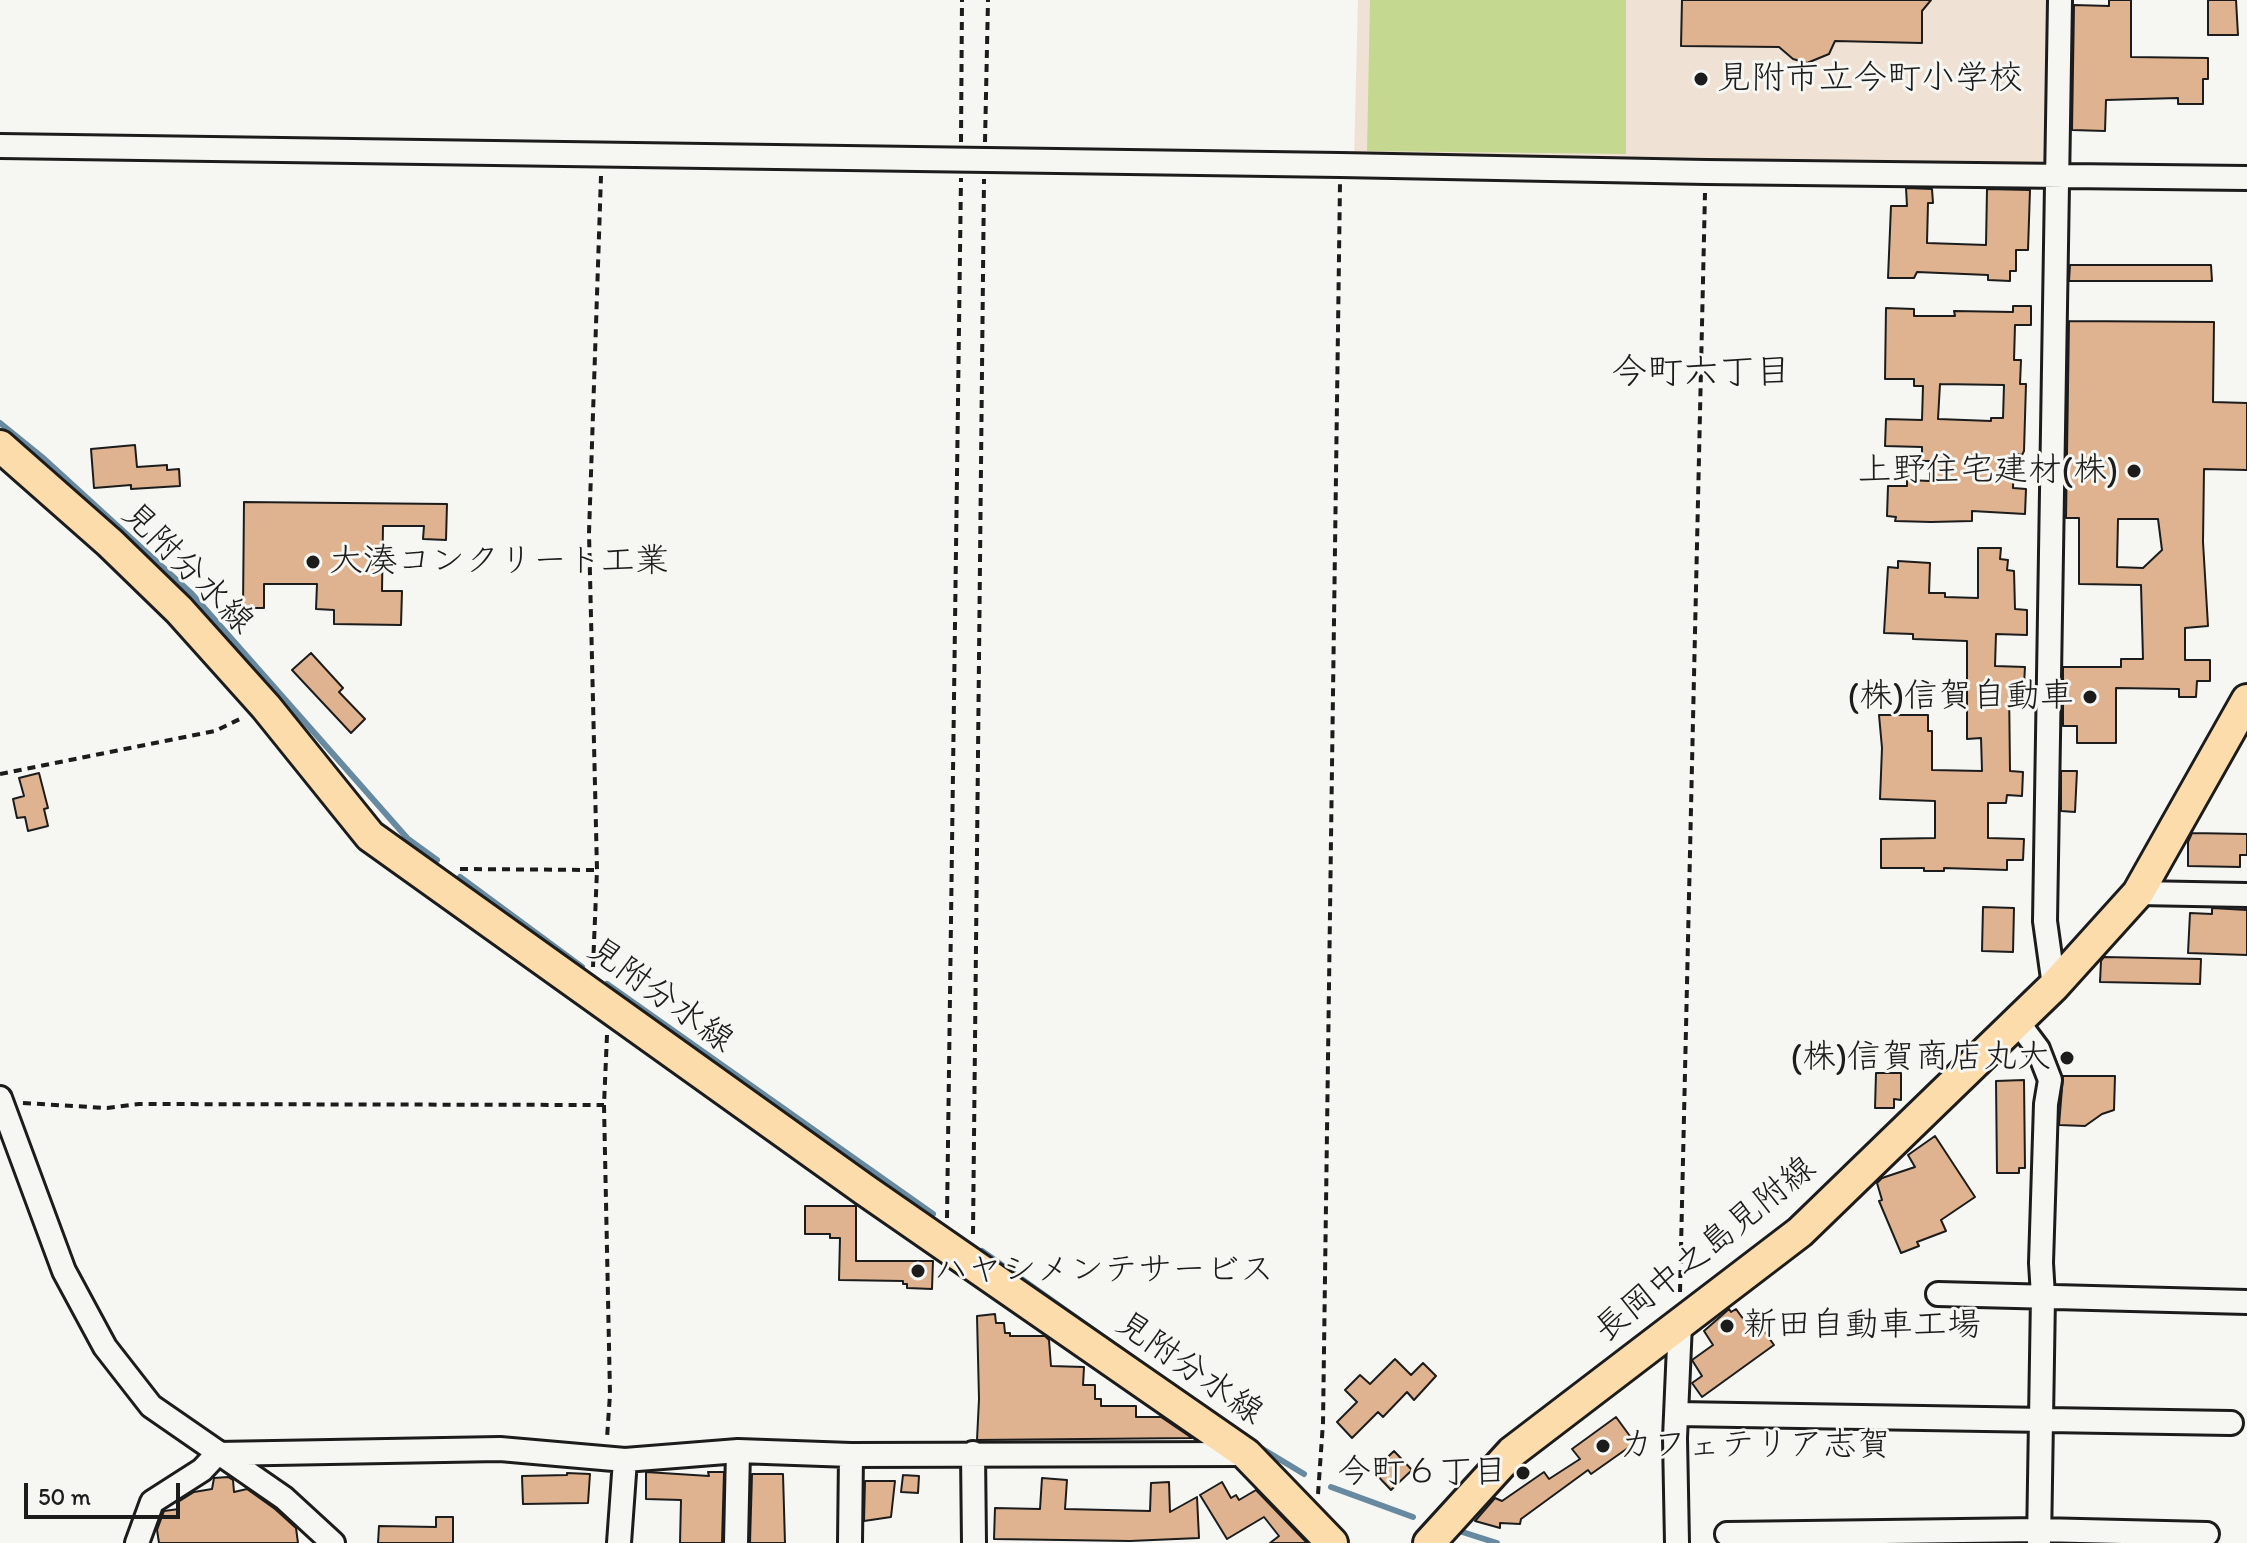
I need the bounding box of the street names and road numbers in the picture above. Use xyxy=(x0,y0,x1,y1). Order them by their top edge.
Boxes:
street label: 見附分水線 xyxy=(112,494,262,644)
street label: 見附分水線 xyxy=(579,930,741,1062)
street label: 長岡中之島見附線 xyxy=(1587,1149,1825,1351)
street label: 見附分水線 xyxy=(1108,1304,1270,1434)

